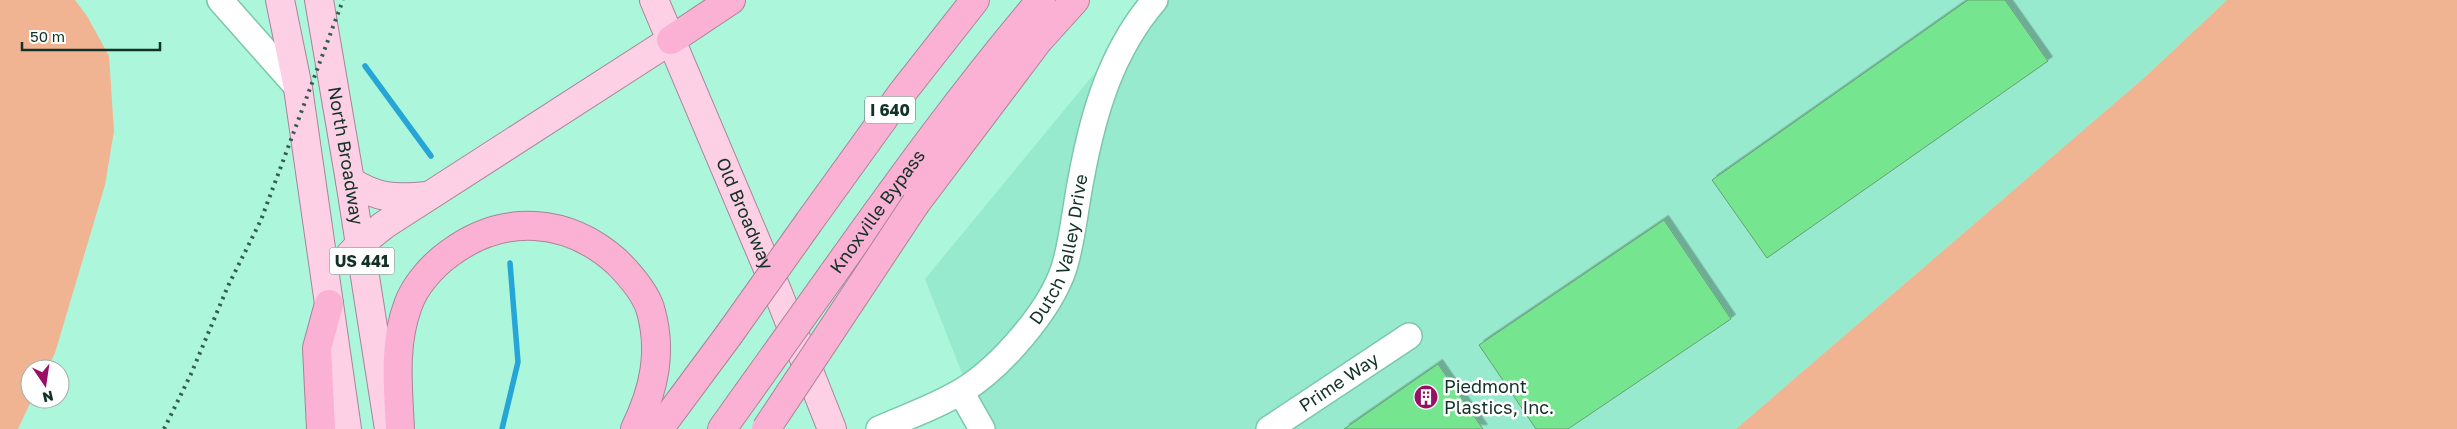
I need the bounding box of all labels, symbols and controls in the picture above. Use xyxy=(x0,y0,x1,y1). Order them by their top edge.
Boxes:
scale bar xyxy=(22,20,160,52)
text: 50 m xyxy=(30,27,65,45)
street label: North Broadway xyxy=(324,85,369,226)
road number: I 640 xyxy=(865,96,915,124)
street label: Knoxville Bypass xyxy=(825,145,929,277)
street label: Old Broadway xyxy=(712,154,779,273)
street label: Dutch Valley Drive xyxy=(1024,172,1092,328)
road number: US 441 xyxy=(330,248,394,274)
street label: Prime Way xyxy=(1294,347,1382,416)
north arrow xyxy=(20,359,70,409)
place label: Piedmont Plastics, Inc. xyxy=(1444,375,1554,418)
building icon: Piedmont Plastics, Inc. xyxy=(1413,384,1439,410)
text: N xyxy=(41,388,55,407)

